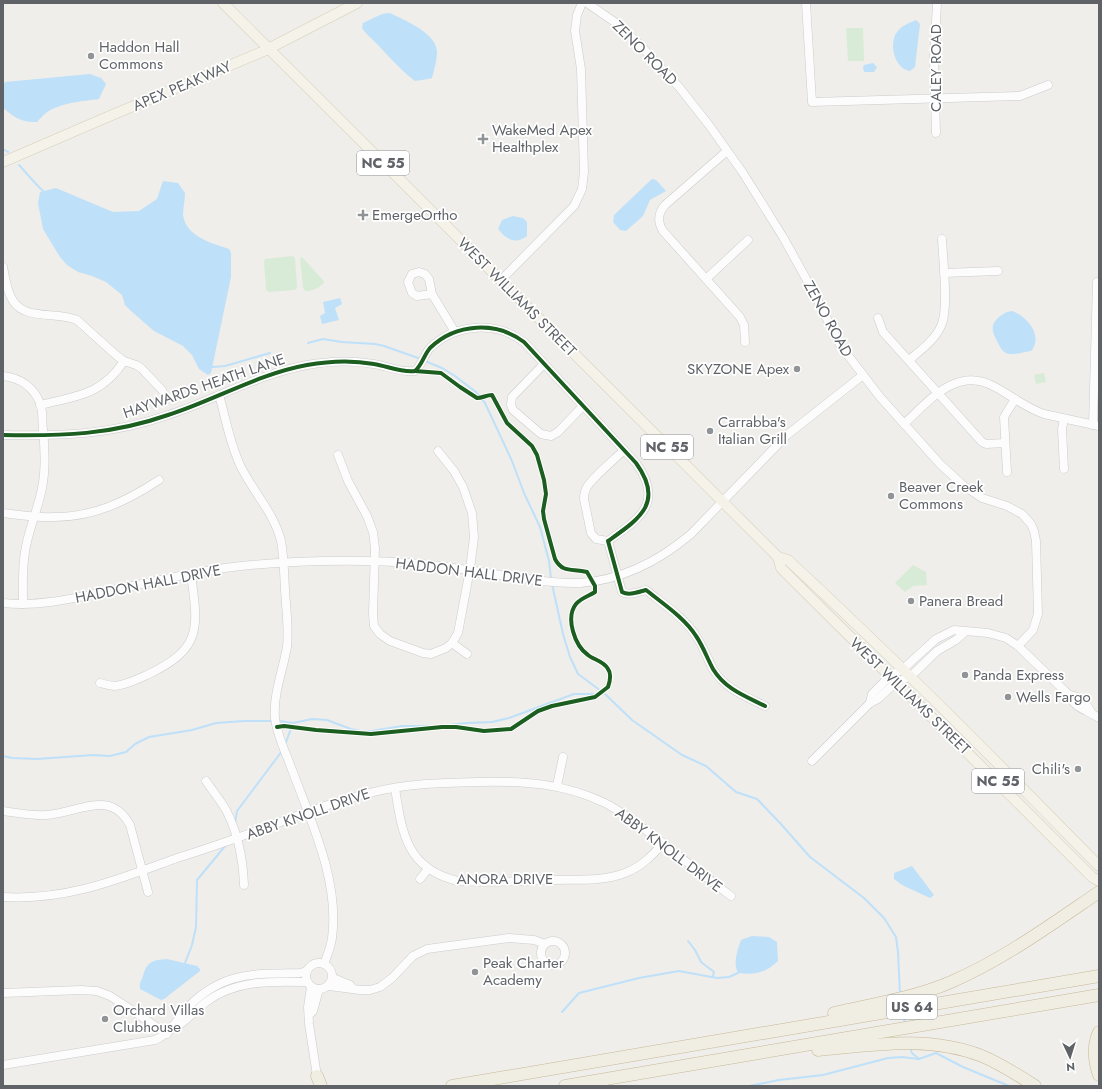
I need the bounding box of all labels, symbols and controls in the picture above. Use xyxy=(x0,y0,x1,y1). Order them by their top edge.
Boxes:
street label: ZENO ROAD xyxy=(607,15,683,91)
street label: CALEY ROAD xyxy=(925,24,947,112)
place label: Haddon Hall Commons xyxy=(99,36,179,75)
marker: Haddon Hall Commons xyxy=(86,51,96,61)
street label: APEX PEAKWAY xyxy=(129,55,235,117)
place label: WakeMed Apex Healthplex xyxy=(492,119,593,158)
marker: WakeMed Apex Healthplex xyxy=(477,133,489,145)
road number: NC 55 xyxy=(357,151,409,175)
place label: EmergeOrtho xyxy=(372,204,458,226)
marker: EmergeOrtho xyxy=(357,209,369,221)
street label: WEST WILLIAMS STREET xyxy=(453,233,581,361)
street label: ZENO ROAD xyxy=(798,277,858,361)
street label: HAYWARDS HEATH LANE xyxy=(120,348,288,424)
place label: SKYZONE Apex xyxy=(687,358,790,380)
marker: SKYZONE Apex xyxy=(792,364,802,374)
place label: Carrabba's Italian Grill xyxy=(718,411,787,450)
marker: Carrabba's Italian Grill xyxy=(705,426,715,436)
road number: NC 55 xyxy=(641,435,693,459)
place label: Beaver Creek Commons xyxy=(899,476,984,515)
marker: Beaver Creek Commons xyxy=(886,491,896,501)
street label: HADDON HALL DRIVE xyxy=(394,552,544,592)
street label: HADDON HALL DRIVE xyxy=(73,559,223,609)
place label: Panera Bread xyxy=(919,590,1003,612)
marker: Panera Bread xyxy=(906,596,916,606)
street label: WEST WILLIAMS STREET xyxy=(845,632,975,760)
place label: Panda Express xyxy=(973,664,1064,686)
marker: Panda Express xyxy=(960,670,970,680)
place label: Wells Fargo xyxy=(1016,686,1091,708)
marker: Wells Fargo xyxy=(1003,692,1013,702)
place label: Chili's xyxy=(1032,758,1070,780)
marker: Chili's xyxy=(1073,764,1083,774)
road number: NC 55 xyxy=(972,769,1024,793)
street label: ABBY KNOLL DRIVE xyxy=(243,783,373,845)
street label: ABBY KNOLL DRIVE xyxy=(611,802,727,898)
street label: ANORA DRIVE xyxy=(457,868,553,890)
place label: Peak Charter Academy xyxy=(483,952,565,991)
marker: Peak Charter Academy xyxy=(470,967,480,977)
road number: US 64 xyxy=(887,995,937,1019)
place label: Orchard Villas Clubhouse xyxy=(113,999,204,1038)
marker: Orchard Villas Clubhouse xyxy=(100,1014,110,1024)
north arrow xyxy=(1050,1037,1090,1077)
text: N xyxy=(1066,1059,1076,1075)

